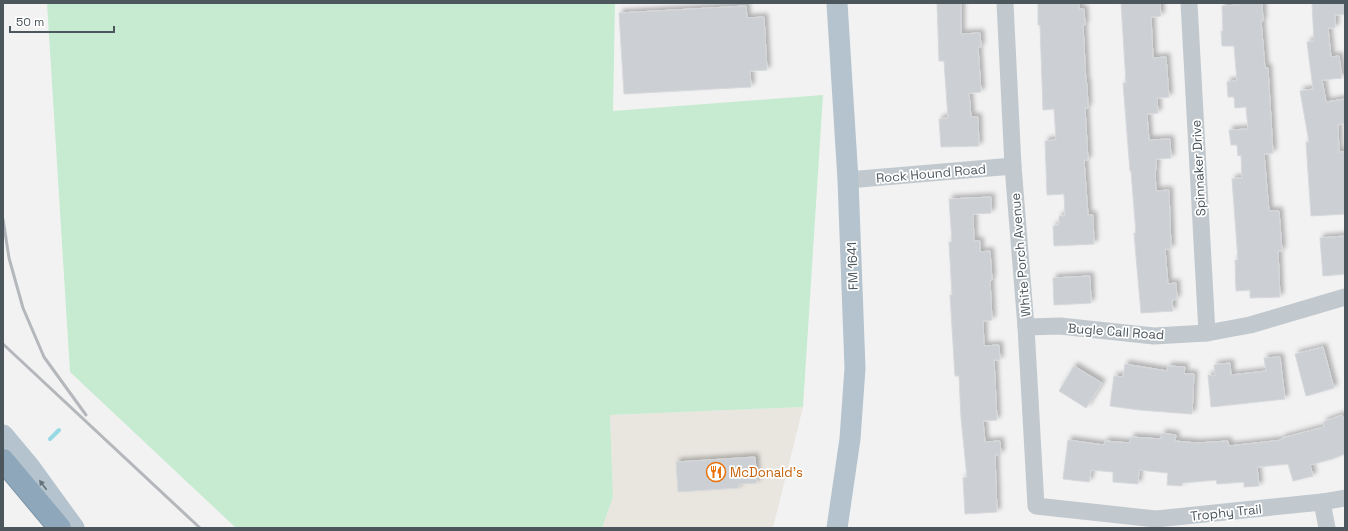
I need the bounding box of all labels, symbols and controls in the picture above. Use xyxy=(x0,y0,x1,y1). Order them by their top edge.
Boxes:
scale bar xyxy=(10,8,114,34)
text: 50 m xyxy=(16,14,44,30)
street label: Spinnaker Drive xyxy=(1187,119,1210,217)
street label: Rock Hound Road xyxy=(875,160,987,187)
street label: White Porch Avenue xyxy=(1007,192,1034,318)
street label: FM 1641 xyxy=(843,242,862,290)
street label: Bugle Call Road xyxy=(1067,320,1165,343)
restaurant icon: McDonald's xyxy=(705,461,727,483)
place label: McDonald's xyxy=(730,464,803,481)
one-way arrow xyxy=(39,480,47,491)
street label: Trophy Trail xyxy=(1189,500,1263,525)

